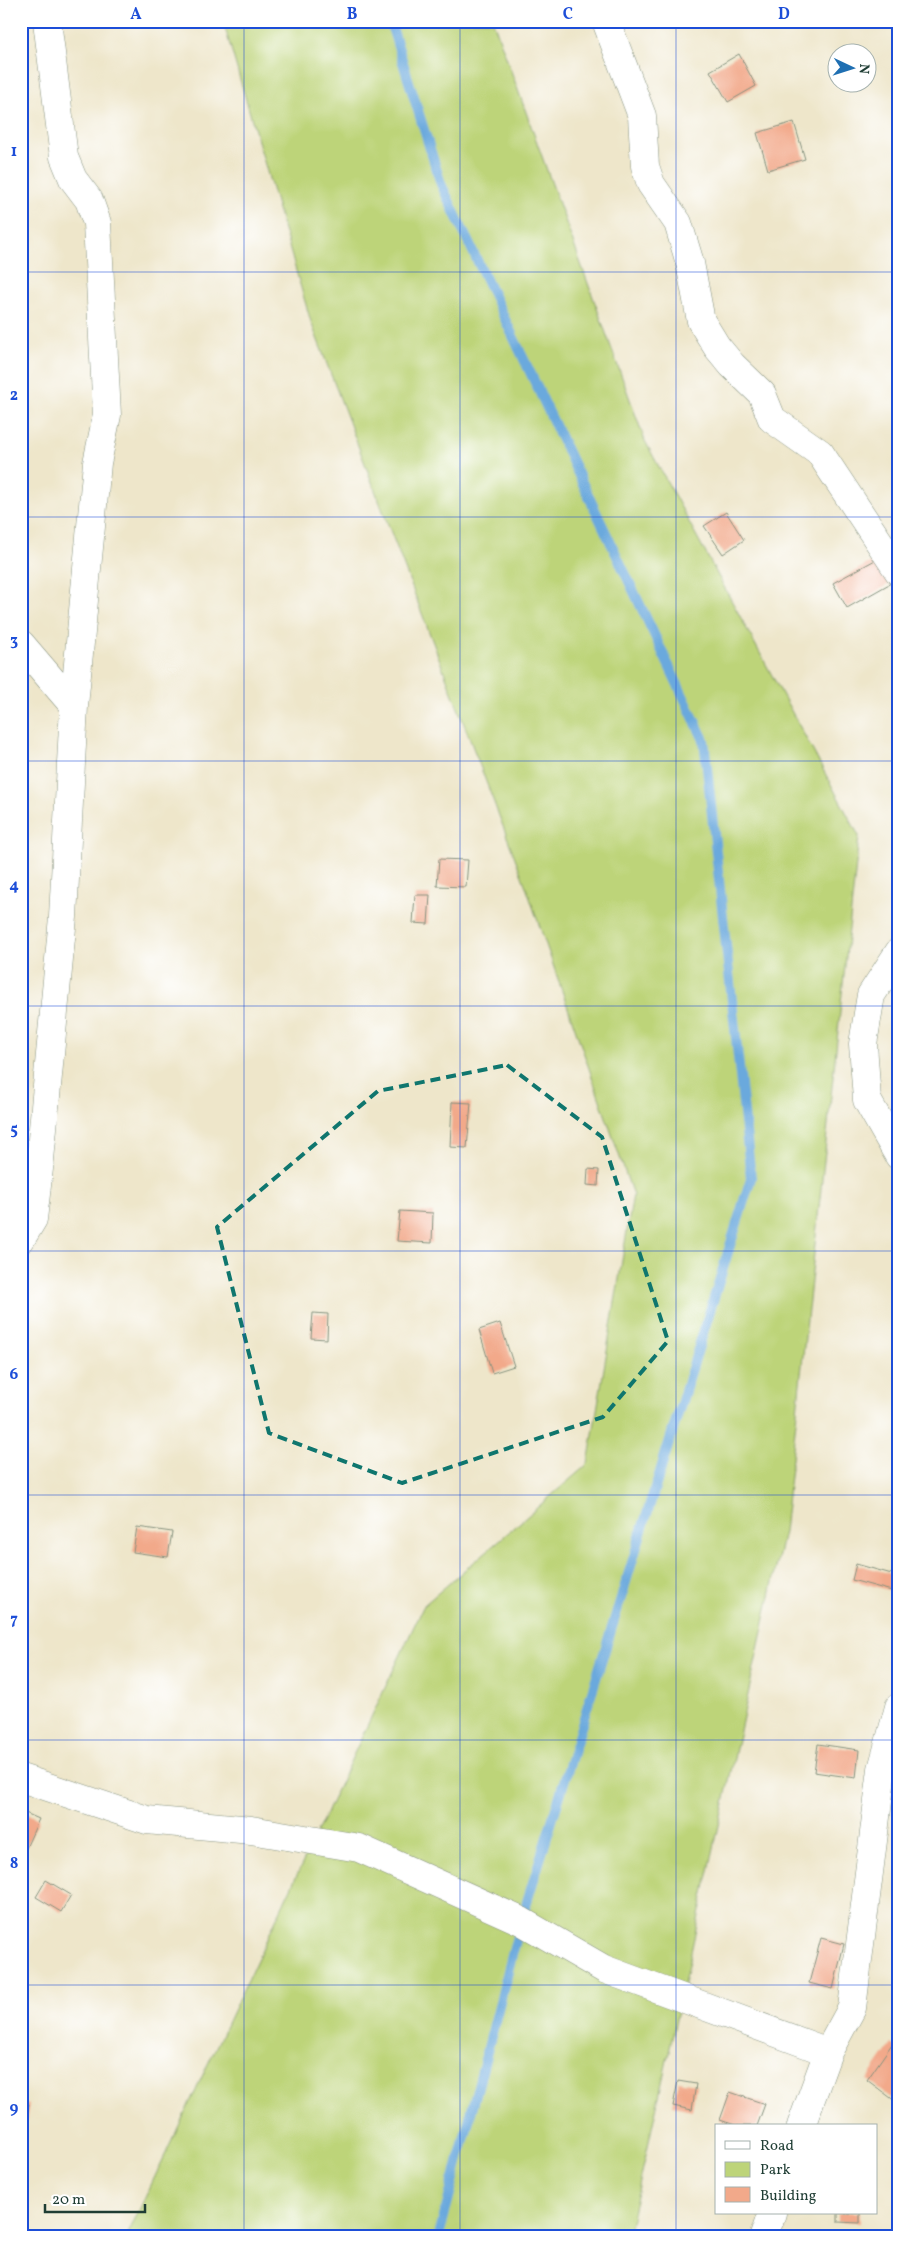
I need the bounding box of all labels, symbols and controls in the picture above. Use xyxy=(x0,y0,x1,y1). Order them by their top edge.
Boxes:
text: A xyxy=(130,4,142,26)
text: B xyxy=(347,4,358,26)
text: C xyxy=(563,4,573,26)
text: D xyxy=(778,4,790,26)
north arrow xyxy=(828,42,878,92)
text: N xyxy=(854,63,873,75)
text: 1 xyxy=(11,141,17,163)
text: 2 xyxy=(10,385,18,407)
text: 3 xyxy=(10,630,18,652)
text: 4 xyxy=(9,875,19,897)
text: 5 xyxy=(10,1119,18,1141)
text: 6 xyxy=(10,1364,19,1386)
text: 7 xyxy=(10,1609,18,1631)
text: 8 xyxy=(10,1853,18,1875)
text: 9 xyxy=(10,2098,19,2120)
legend xyxy=(715,2124,878,2214)
text: Road xyxy=(760,2136,794,2157)
text: Park xyxy=(760,2160,791,2181)
scale bar xyxy=(45,2182,145,2214)
text: Building xyxy=(760,2186,817,2207)
text: 20 m xyxy=(52,2190,85,2211)

